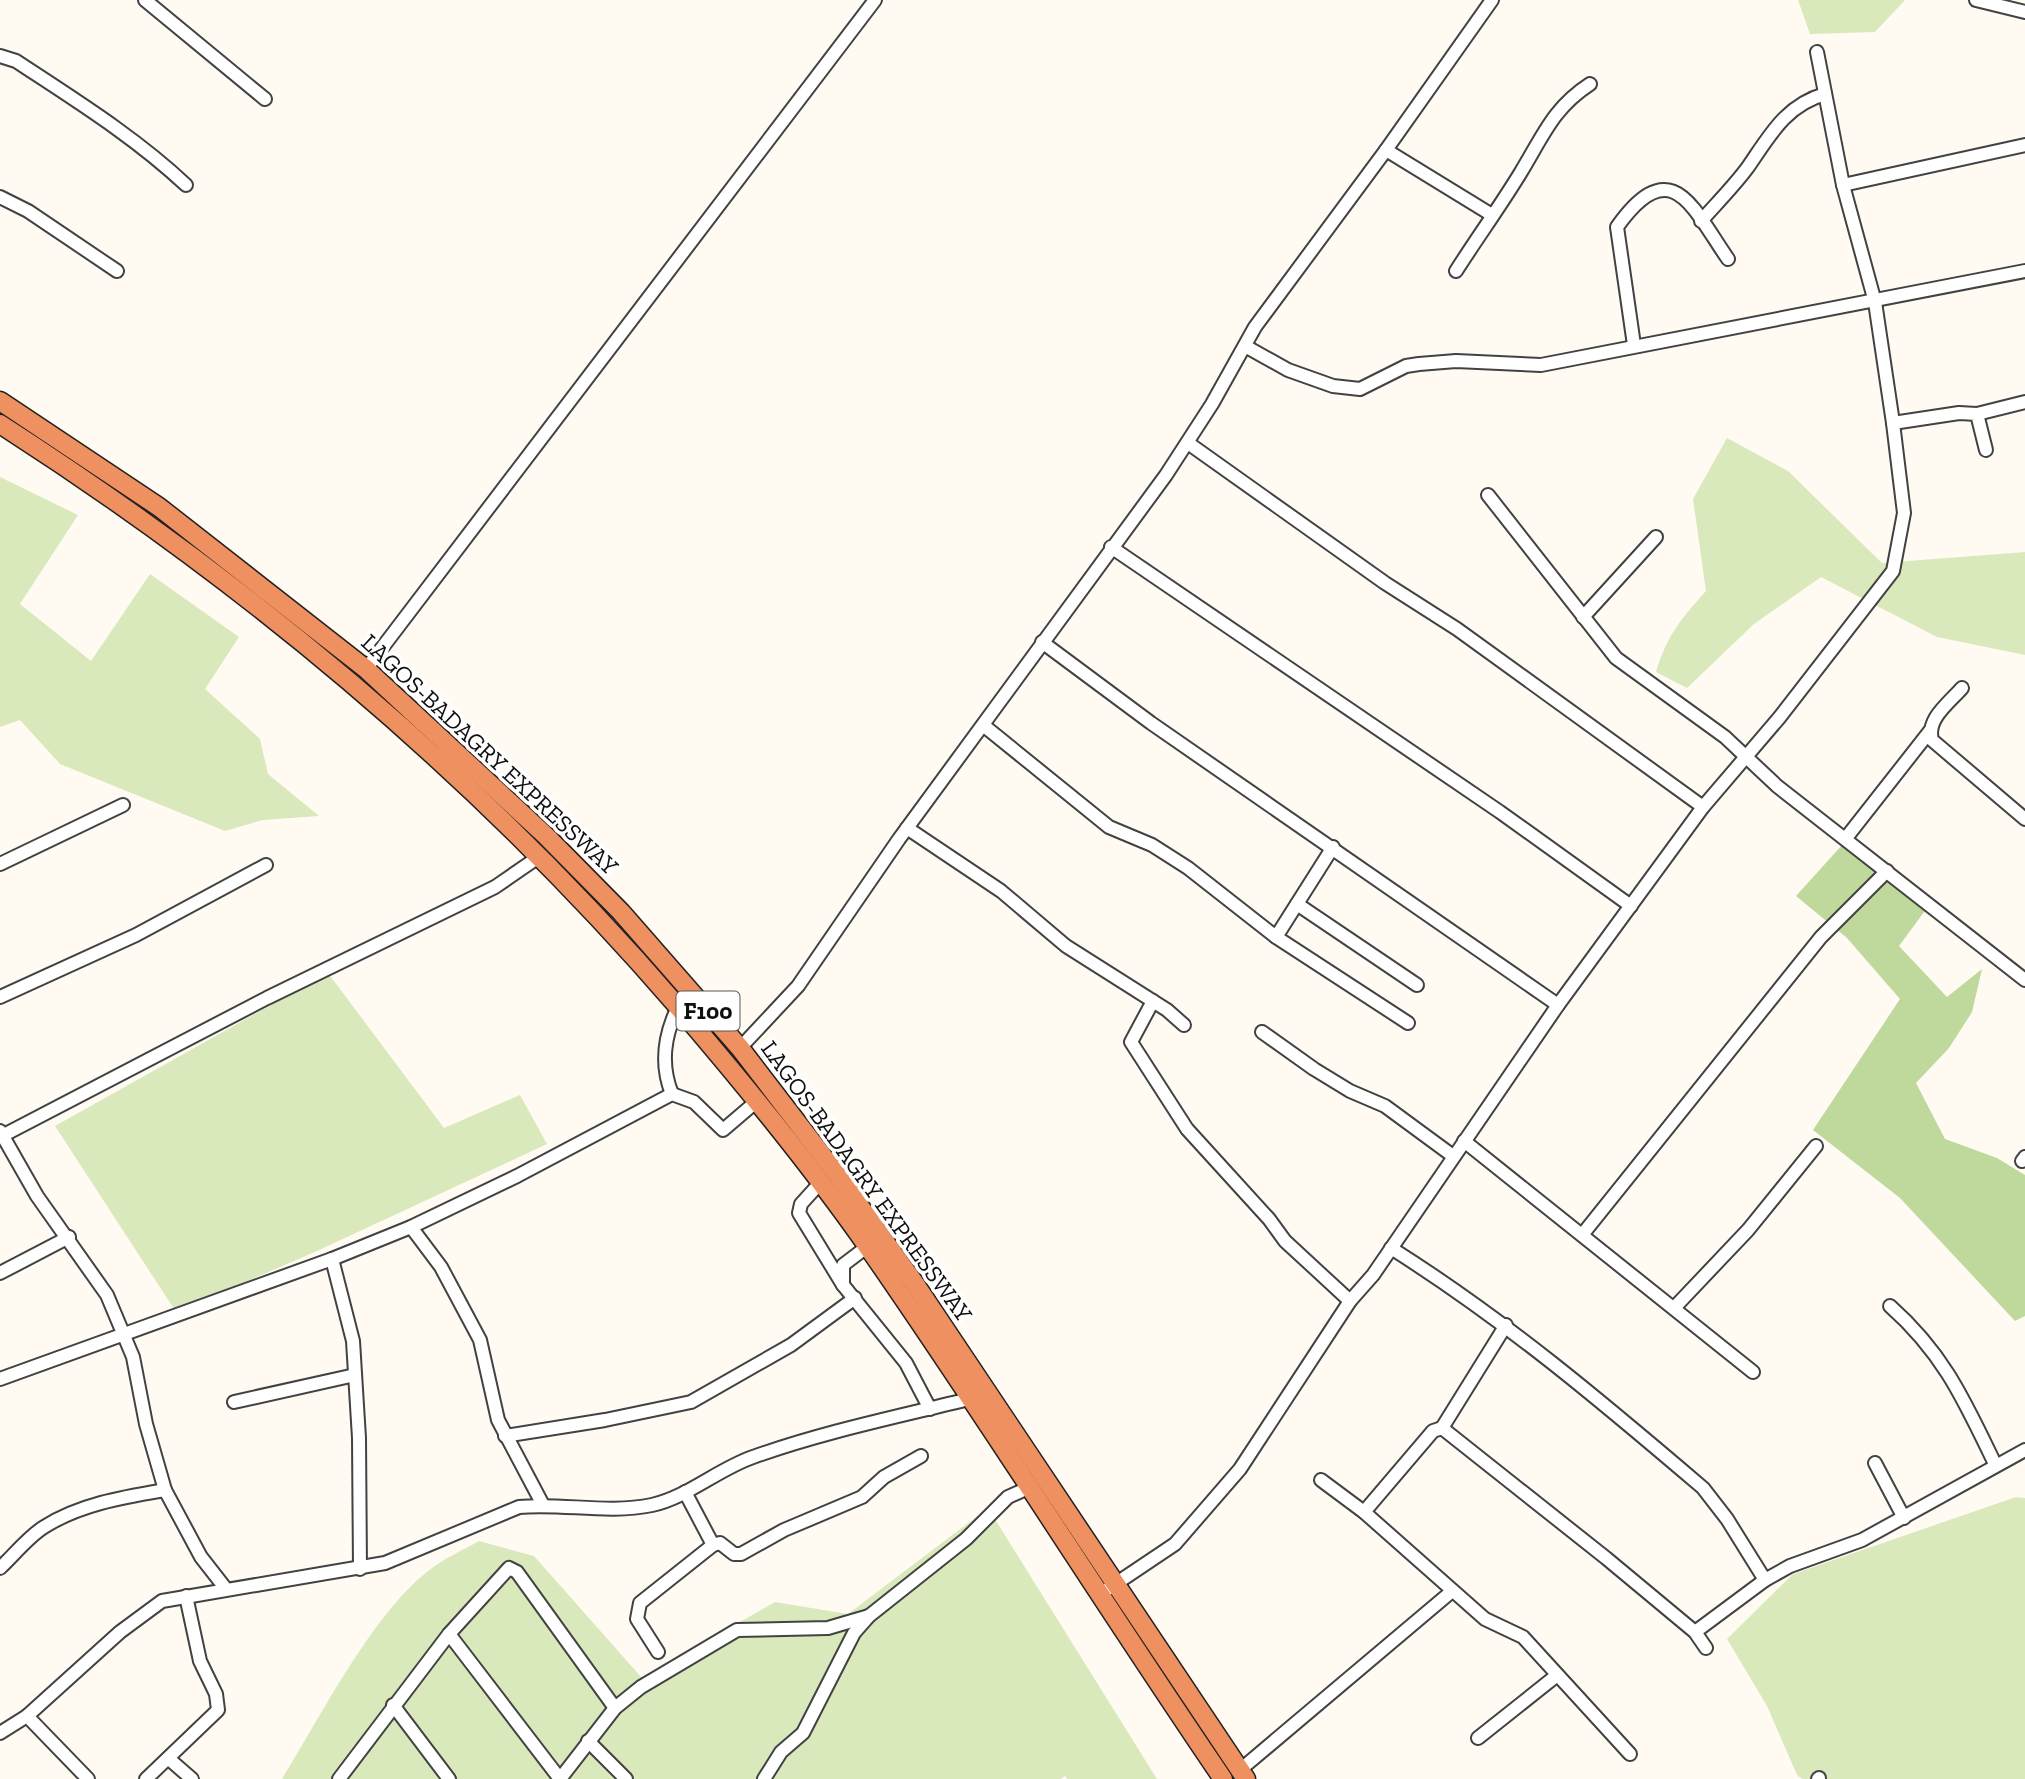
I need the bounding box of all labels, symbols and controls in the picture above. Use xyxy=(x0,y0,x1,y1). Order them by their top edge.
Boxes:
street label: LAGOS-BADAGRY EXPRESSWAY xyxy=(356,627,625,881)
road number: F100 xyxy=(676,992,740,1030)
street label: LAGOS-BADAGRY EXPRESSWAY xyxy=(755,1035,979,1327)

